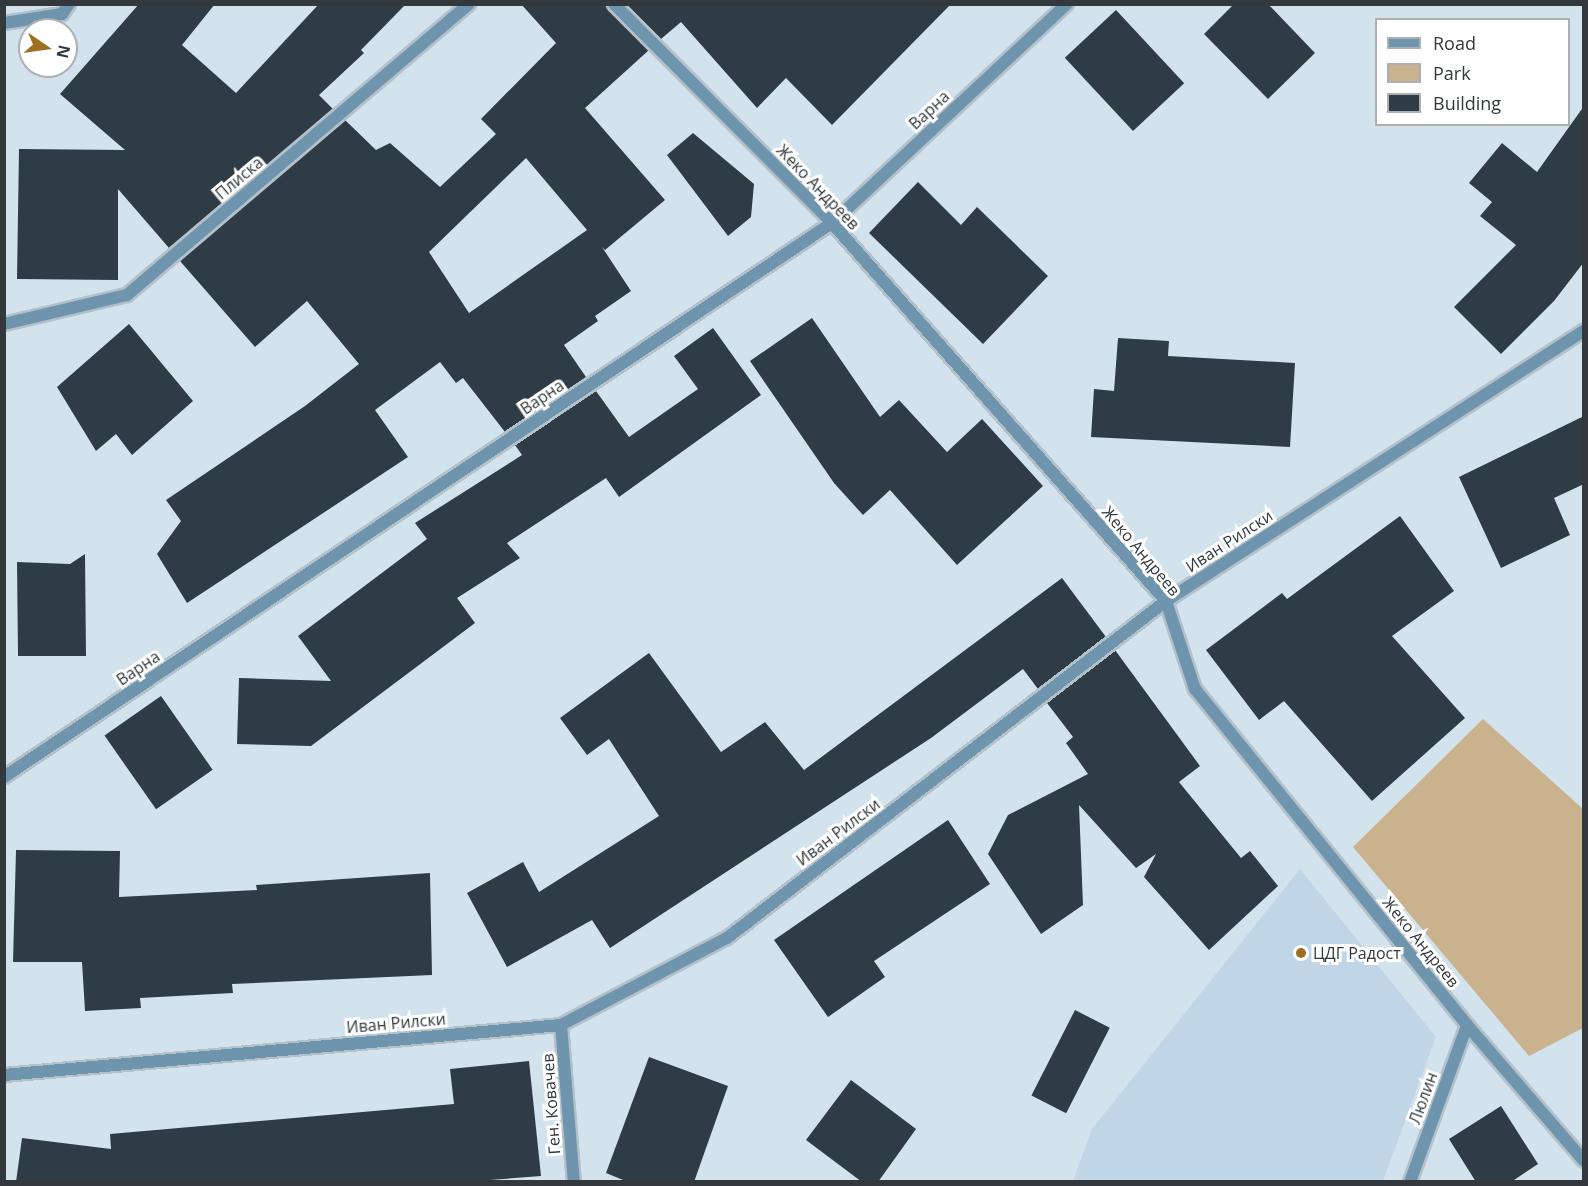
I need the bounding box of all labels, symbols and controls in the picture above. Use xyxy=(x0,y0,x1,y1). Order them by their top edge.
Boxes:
north arrow xyxy=(18,18,78,78)
legend xyxy=(1375,18,1570,126)
text: Road xyxy=(1433,31,1476,55)
text: N xyxy=(51,43,76,60)
text: Park xyxy=(1433,61,1471,85)
street label: Варна xyxy=(905,87,953,133)
text: Building xyxy=(1433,91,1501,115)
street label: Жеко Андреев xyxy=(773,140,863,234)
street label: Плиска xyxy=(211,153,267,203)
street label: Варна xyxy=(517,376,567,418)
street label: Жеко Андреев xyxy=(1098,502,1184,600)
street label: Иван Рилски xyxy=(1182,506,1276,576)
street label: Варна xyxy=(113,647,163,689)
street label: Иван Рилски xyxy=(792,794,884,870)
street label: Жеко Андреев xyxy=(1379,893,1463,991)
place label: ЦДГ Радост xyxy=(1313,943,1401,963)
marker: ЦДГ Радост xyxy=(1294,946,1308,960)
street label: Иван Рилски xyxy=(346,1009,446,1037)
street label: Ген. Ковачев xyxy=(538,1053,564,1155)
street label: Люлин xyxy=(1405,1069,1441,1127)

